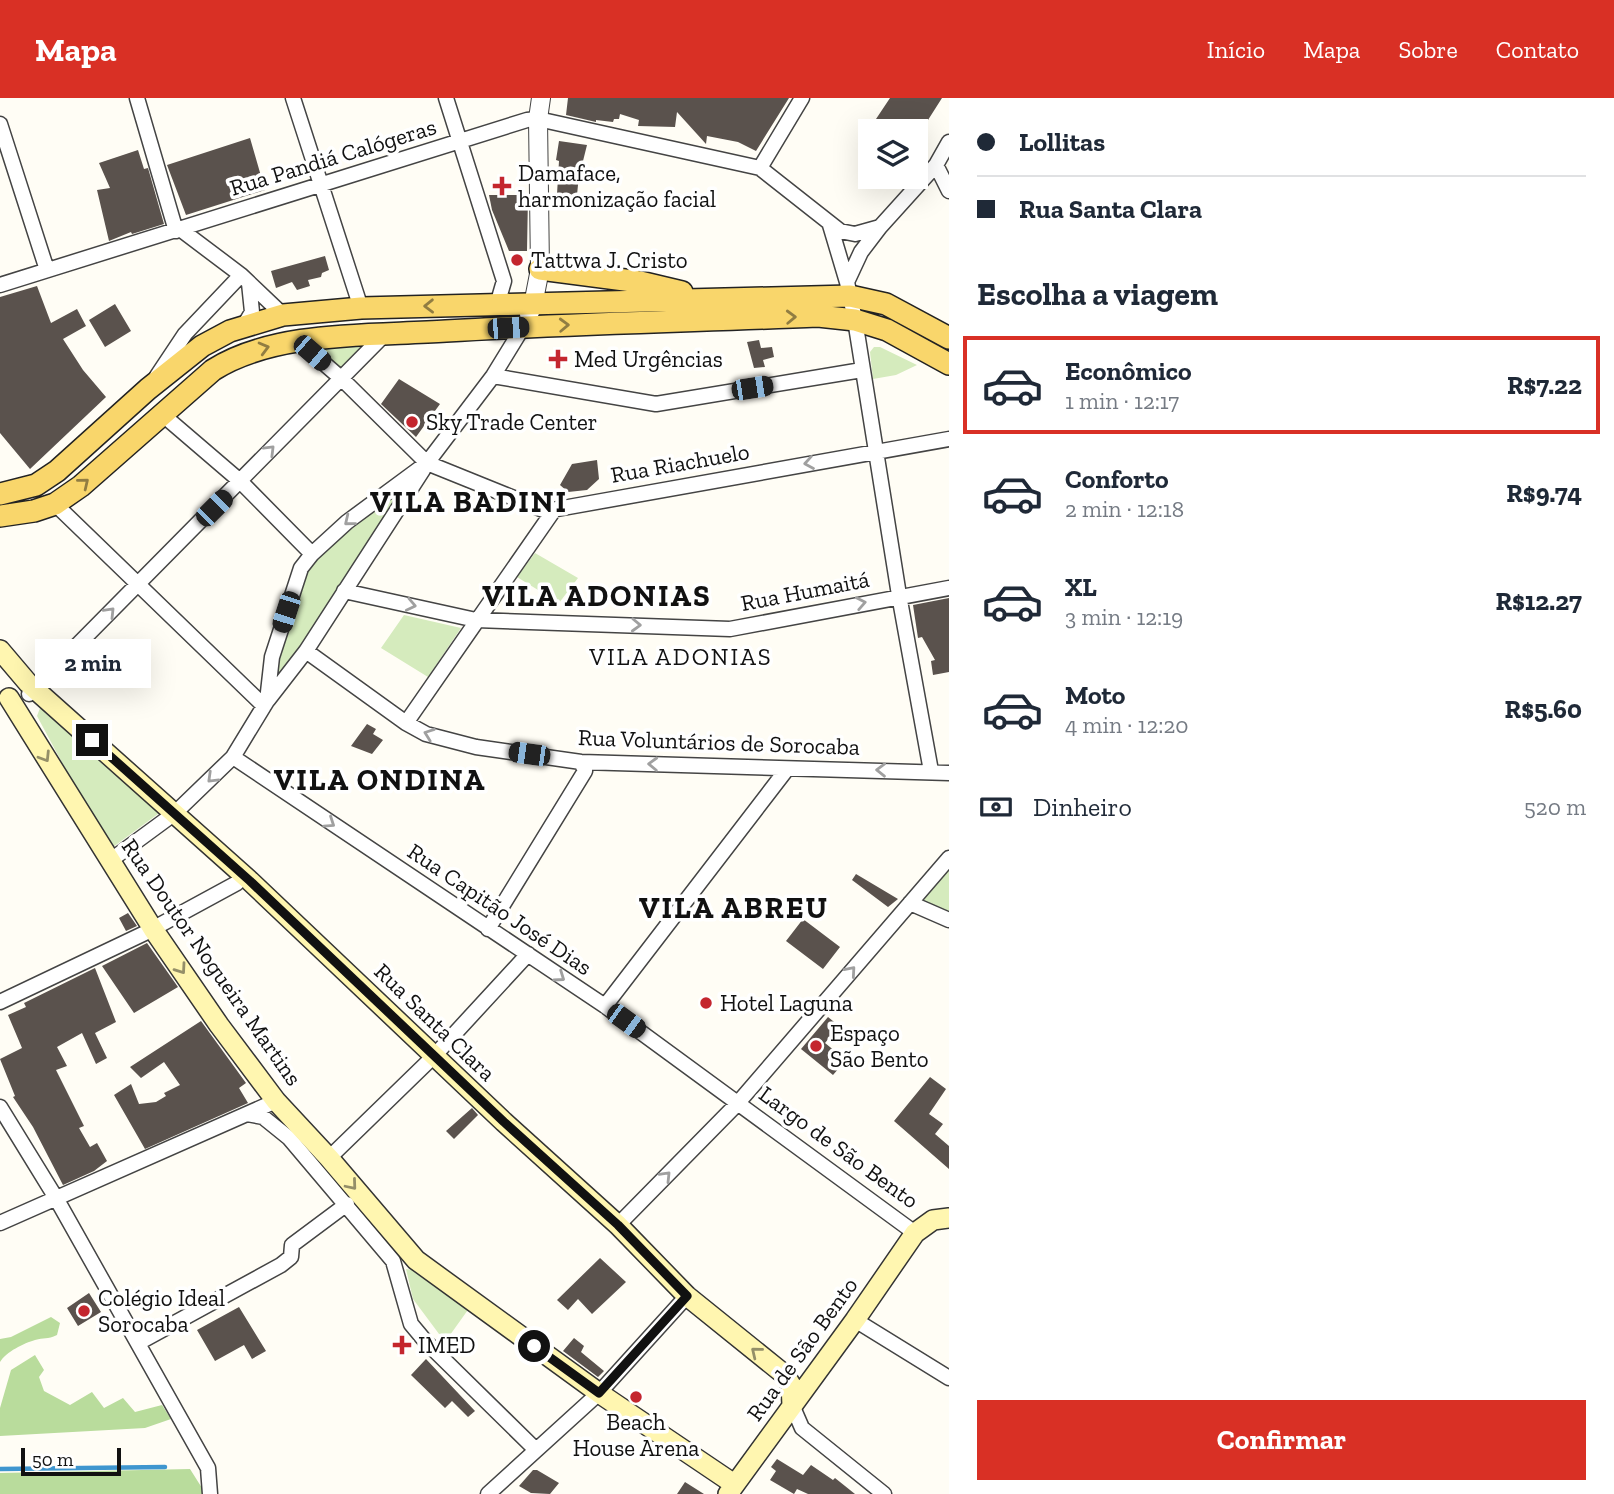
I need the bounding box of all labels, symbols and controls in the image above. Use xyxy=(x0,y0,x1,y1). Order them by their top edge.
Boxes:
text: Mapa xyxy=(35,30,117,69)
text: Início xyxy=(1207,35,1265,64)
text: Mapa xyxy=(1303,35,1360,64)
text: Sobre xyxy=(1398,35,1458,64)
text: Contato xyxy=(1496,35,1579,64)
street label: Rua Pandiá Calógeras xyxy=(226,112,440,202)
map controls xyxy=(858,119,928,189)
button: layers xyxy=(858,119,928,189)
text: Lollitas xyxy=(1019,126,1105,158)
place label: Damaface, harmonização facial xyxy=(518,159,716,213)
marker: Damaface, harmonização facial xyxy=(492,176,512,196)
text: Rua Santa Clara xyxy=(1019,193,1202,225)
place label: Tattwa J. Cristo xyxy=(531,246,688,274)
marker: Tattwa J. Cristo xyxy=(509,252,525,268)
text: Escolha a viagem xyxy=(977,275,1218,313)
one-way arrow xyxy=(423,298,434,314)
one-way arrow xyxy=(786,310,797,325)
car xyxy=(487,316,530,340)
one-way arrow xyxy=(559,318,570,333)
car xyxy=(290,331,335,375)
one-way arrow xyxy=(258,342,270,356)
place label: Med Urgências xyxy=(574,345,723,373)
marker: Med Urgências xyxy=(548,349,568,369)
icon: car xyxy=(981,354,1044,417)
text: Econômico xyxy=(1065,355,1192,387)
text: R$7.22 xyxy=(1507,369,1582,401)
car xyxy=(730,374,775,402)
text: 1 min · 12:17 xyxy=(1065,387,1179,415)
place label: Sky Trade Center xyxy=(426,408,597,436)
marker: Sky Trade Center xyxy=(404,414,420,430)
street label: Rua Riachuelo xyxy=(608,437,752,489)
one-way arrow xyxy=(262,445,275,458)
one-way arrow xyxy=(803,455,815,470)
icon: car xyxy=(981,462,1044,525)
text: Conforto xyxy=(1065,463,1169,495)
text: R$9.74 xyxy=(1506,477,1582,509)
one-way arrow xyxy=(77,478,89,491)
district label: VILA BADINI xyxy=(370,484,568,520)
car xyxy=(192,486,237,530)
text: 2 min · 12:18 xyxy=(1065,495,1184,523)
one-way arrow xyxy=(345,513,358,525)
street label: Rua Humaitá xyxy=(738,565,872,617)
icon: car xyxy=(981,570,1044,633)
text: XL xyxy=(1065,571,1097,603)
district label: VILA ADONIAS xyxy=(482,578,712,614)
text: R$12.27 xyxy=(1495,585,1582,617)
car xyxy=(270,589,303,635)
one-way arrow xyxy=(855,596,867,611)
one-way arrow xyxy=(405,597,417,612)
text: 3 min · 12:19 xyxy=(1065,603,1183,631)
one-way arrow xyxy=(102,607,115,620)
one-way arrow xyxy=(631,618,642,633)
callout: 2 min xyxy=(34,638,150,688)
district label: VILA ADONIAS xyxy=(588,642,773,671)
text: 2 min xyxy=(64,649,122,677)
icon: car xyxy=(981,678,1044,741)
text: Moto xyxy=(1065,679,1125,711)
text: R$5.60 xyxy=(1505,693,1582,725)
text: 4 min · 12:20 xyxy=(1065,711,1189,739)
street label: Rua Voluntários de Sorocaba xyxy=(578,723,860,761)
route end xyxy=(76,724,108,756)
one-way arrow xyxy=(423,728,435,742)
car xyxy=(507,741,552,767)
one-way arrow xyxy=(37,749,50,762)
one-way arrow xyxy=(648,757,659,772)
district label: VILA ONDINA xyxy=(274,762,486,798)
one-way arrow xyxy=(875,763,886,778)
one-way arrow xyxy=(207,770,220,783)
icon: cash xyxy=(977,788,1015,826)
text: Dinheiro xyxy=(1033,791,1132,823)
text: 520 m xyxy=(1524,793,1586,821)
one-way arrow xyxy=(323,815,336,828)
street label: Rua Doutor Nogueira Martins xyxy=(116,833,308,1091)
street label: Rua Capitão José Dias xyxy=(402,837,598,981)
district label: VILA ABREU xyxy=(639,890,829,926)
street label: Rua Santa Clara xyxy=(369,957,501,1087)
one-way arrow xyxy=(173,961,185,974)
one-way arrow xyxy=(843,966,855,979)
one-way arrow xyxy=(552,969,565,981)
place label: Hotel Laguna xyxy=(720,989,853,1017)
marker: Hotel Laguna xyxy=(698,995,714,1011)
car xyxy=(603,1000,650,1042)
place label: Espaço São Bento xyxy=(830,1019,929,1073)
marker: Espaço São Bento xyxy=(808,1038,824,1054)
street label: Largo de São Bento xyxy=(754,1080,924,1214)
one-way arrow xyxy=(657,1171,670,1184)
one-way arrow xyxy=(344,1177,356,1190)
street label: Rua de São Bento xyxy=(741,1272,863,1426)
place label: Colégio Ideal Sorocaba xyxy=(98,1284,225,1338)
marker: Colégio Ideal Sorocaba xyxy=(76,1303,92,1319)
route start xyxy=(518,1330,550,1362)
place label: IMED xyxy=(418,1331,475,1359)
marker: IMED xyxy=(392,1335,412,1355)
one-way arrow xyxy=(752,1348,764,1361)
marker: Beach House Arena xyxy=(628,1389,644,1405)
button: Confirmar xyxy=(977,1400,1586,1480)
place label: Beach House Arena xyxy=(573,1408,699,1462)
scale bar xyxy=(21,1445,121,1477)
text: 50 m xyxy=(32,1448,73,1471)

